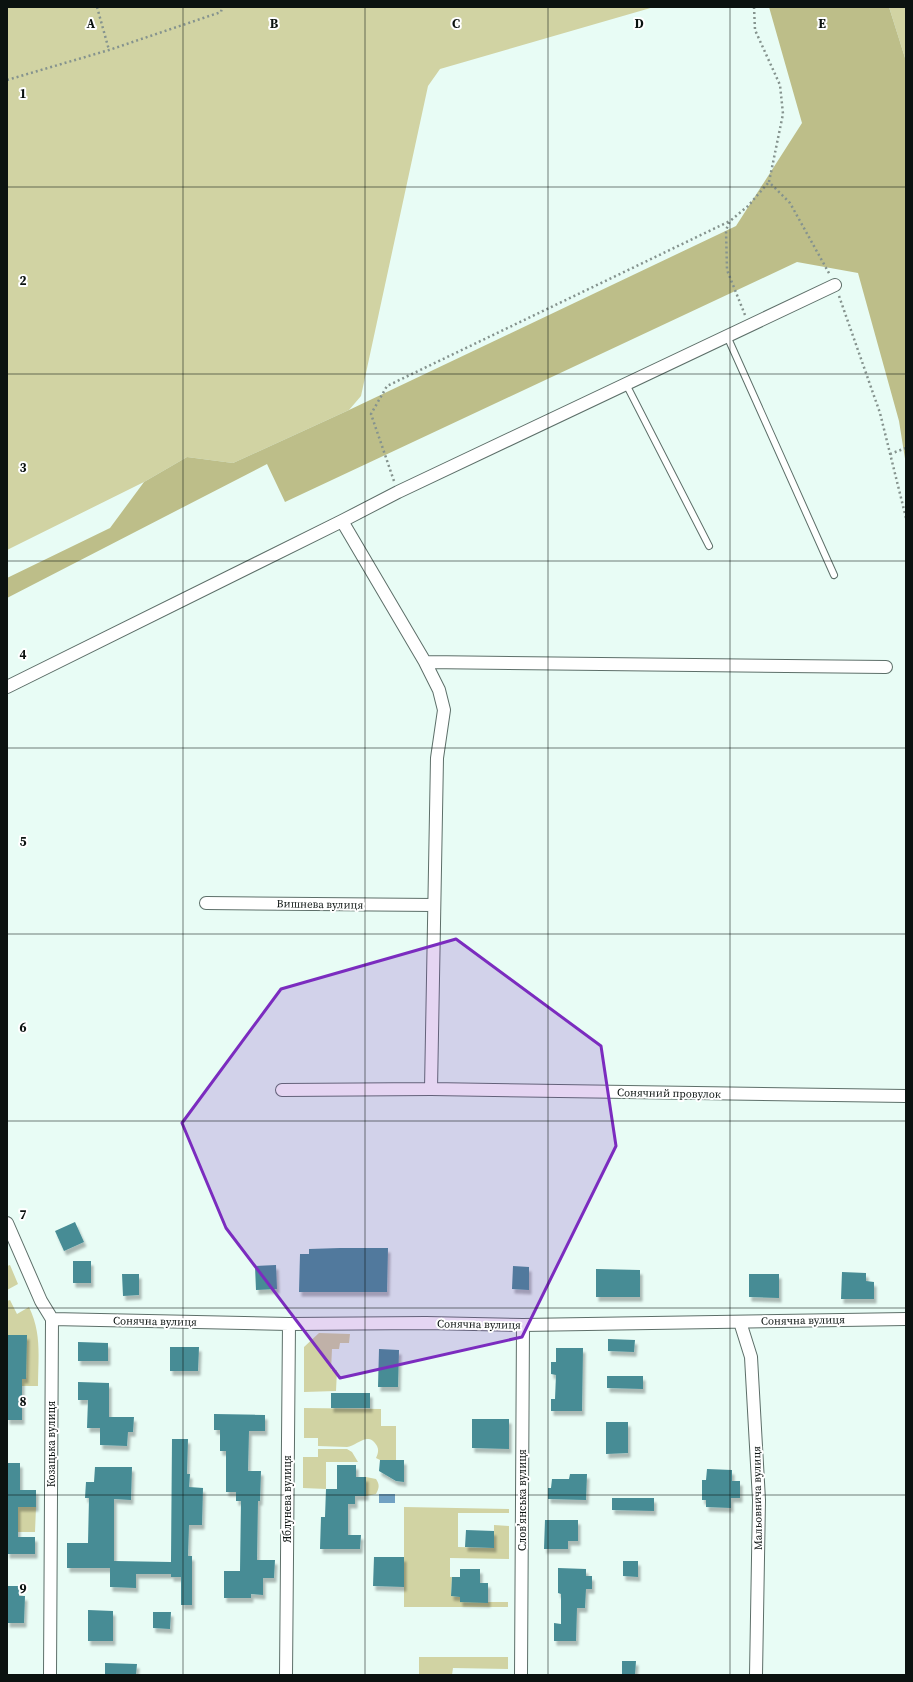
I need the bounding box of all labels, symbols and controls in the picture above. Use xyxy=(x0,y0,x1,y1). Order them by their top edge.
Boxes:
text: A xyxy=(87,15,96,32)
text: B xyxy=(270,15,279,32)
text: C xyxy=(452,15,460,32)
text: D xyxy=(634,15,644,32)
text: E xyxy=(818,15,826,32)
text: 1 xyxy=(19,85,27,102)
text: 2 xyxy=(19,272,27,289)
text: 3 xyxy=(19,459,27,476)
text: 4 xyxy=(19,646,27,663)
text: 5 xyxy=(19,833,27,850)
street label: Вишнева вулиця xyxy=(277,896,364,913)
text: 6 xyxy=(19,1019,27,1036)
street label: Сонячний провулок xyxy=(617,1085,721,1102)
text: 7 xyxy=(19,1206,27,1223)
street label: Сонячна вулиця xyxy=(761,1312,845,1329)
street label: Сонячна вулиця xyxy=(113,1313,197,1330)
street label: Сонячна вулиця xyxy=(437,1316,521,1333)
text: 8 xyxy=(19,1393,27,1410)
street label: Козацька вулиця xyxy=(44,1401,59,1487)
street label: Мальовнича вулиця xyxy=(749,1446,766,1550)
street label: Словʼянська вулиця xyxy=(515,1449,530,1551)
street label: Яблунева вулиця xyxy=(280,1455,295,1543)
text: 9 xyxy=(19,1580,27,1597)

